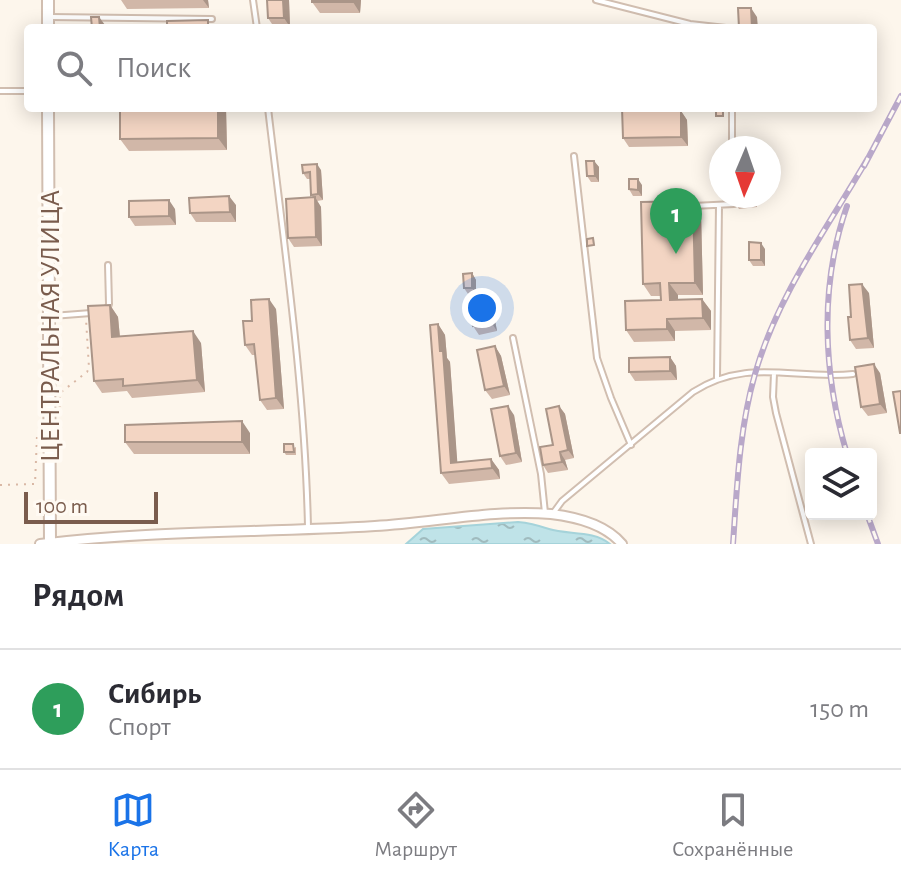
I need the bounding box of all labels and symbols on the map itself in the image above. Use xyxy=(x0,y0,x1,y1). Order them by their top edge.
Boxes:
north arrow xyxy=(709,136,781,208)
pin: 1 xyxy=(650,188,702,254)
street label: ЦЕНТРАЛЬНАЯ УЛИЦА xyxy=(37,190,65,462)
your location xyxy=(462,288,502,328)
scale bar xyxy=(24,488,158,524)

